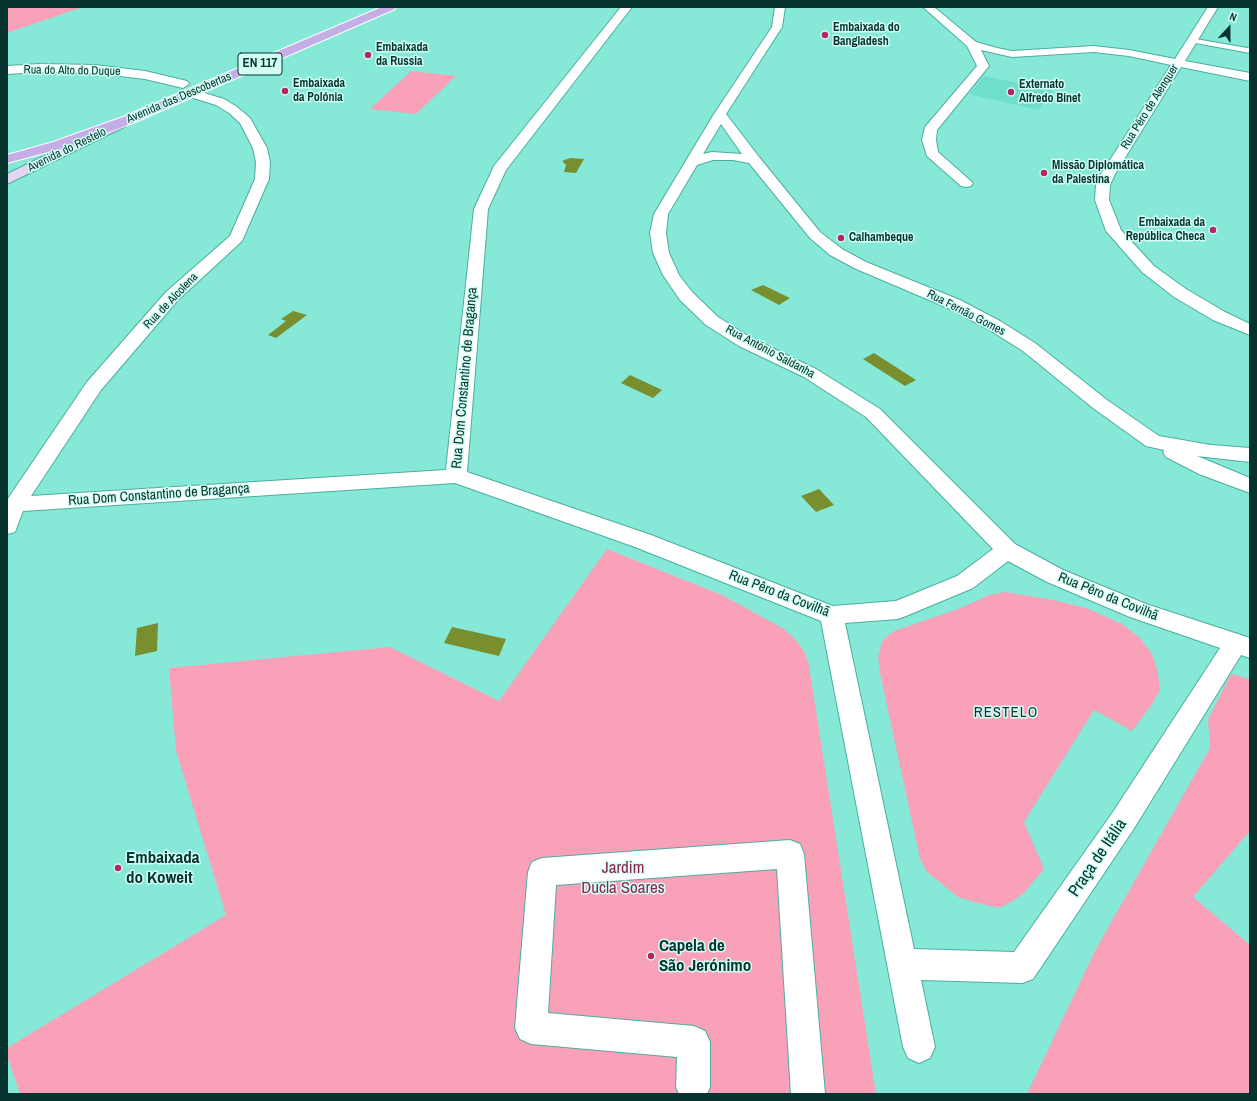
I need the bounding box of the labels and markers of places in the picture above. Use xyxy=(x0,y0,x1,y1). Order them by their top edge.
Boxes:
place label: Embaixada do Bangladesh xyxy=(833,21,900,49)
marker: Embaixada do Bangladesh xyxy=(820,30,830,40)
place label: Embaixada da Russia xyxy=(376,41,428,69)
marker: Embaixada da Russia xyxy=(363,50,373,60)
place label: Embaixada da Polónia xyxy=(293,77,345,105)
place label: Externato Alfredo Binet xyxy=(1019,78,1081,106)
marker: Embaixada da Polónia xyxy=(280,86,290,96)
marker: Externato Alfredo Binet xyxy=(1006,87,1016,97)
place label: Missão Diplomática da Palestina xyxy=(1052,159,1144,187)
marker: Missão Diplomática da Palestina xyxy=(1039,168,1049,178)
place label: Embaixada da República Checa xyxy=(1126,216,1205,244)
marker: Embaixada da República Checa xyxy=(1208,225,1218,235)
place label: Calhambeque xyxy=(849,231,914,245)
marker: Calhambeque xyxy=(836,233,846,243)
place label: Embaixada do Koweit xyxy=(126,848,200,888)
marker: Embaixada do Koweit xyxy=(113,863,123,873)
place label: Capela de São Jerónimo xyxy=(659,936,751,976)
marker: Capela de São Jerónimo xyxy=(646,951,656,961)

